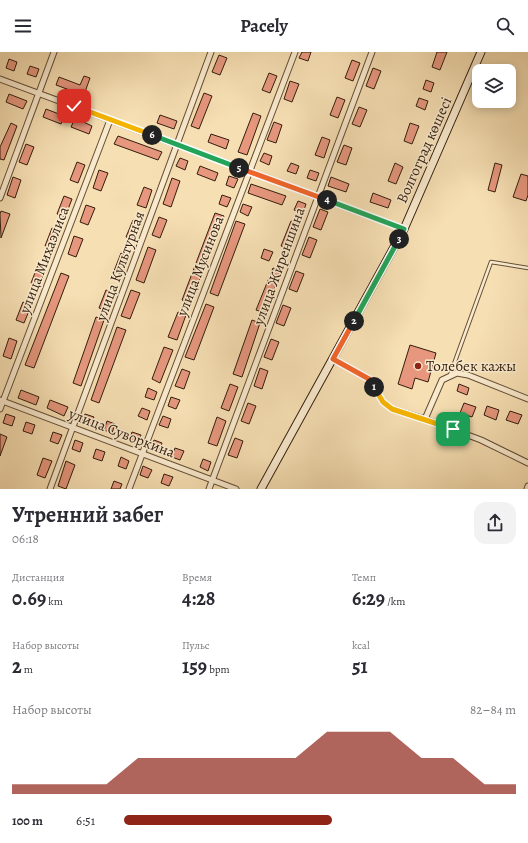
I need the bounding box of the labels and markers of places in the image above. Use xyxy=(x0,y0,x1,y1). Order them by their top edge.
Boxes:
pin xyxy=(57,89,91,123)
pin: 6 xyxy=(142,125,162,145)
pin: 5 xyxy=(229,158,249,178)
pin: 4 xyxy=(317,190,337,210)
pin: 3 xyxy=(389,229,409,249)
pin: 2 xyxy=(344,311,364,331)
place label: Толебек кажы xyxy=(426,356,516,376)
marker: Толебек кажы xyxy=(413,361,423,371)
pin: 1 xyxy=(364,377,384,397)
pin xyxy=(436,412,470,446)

